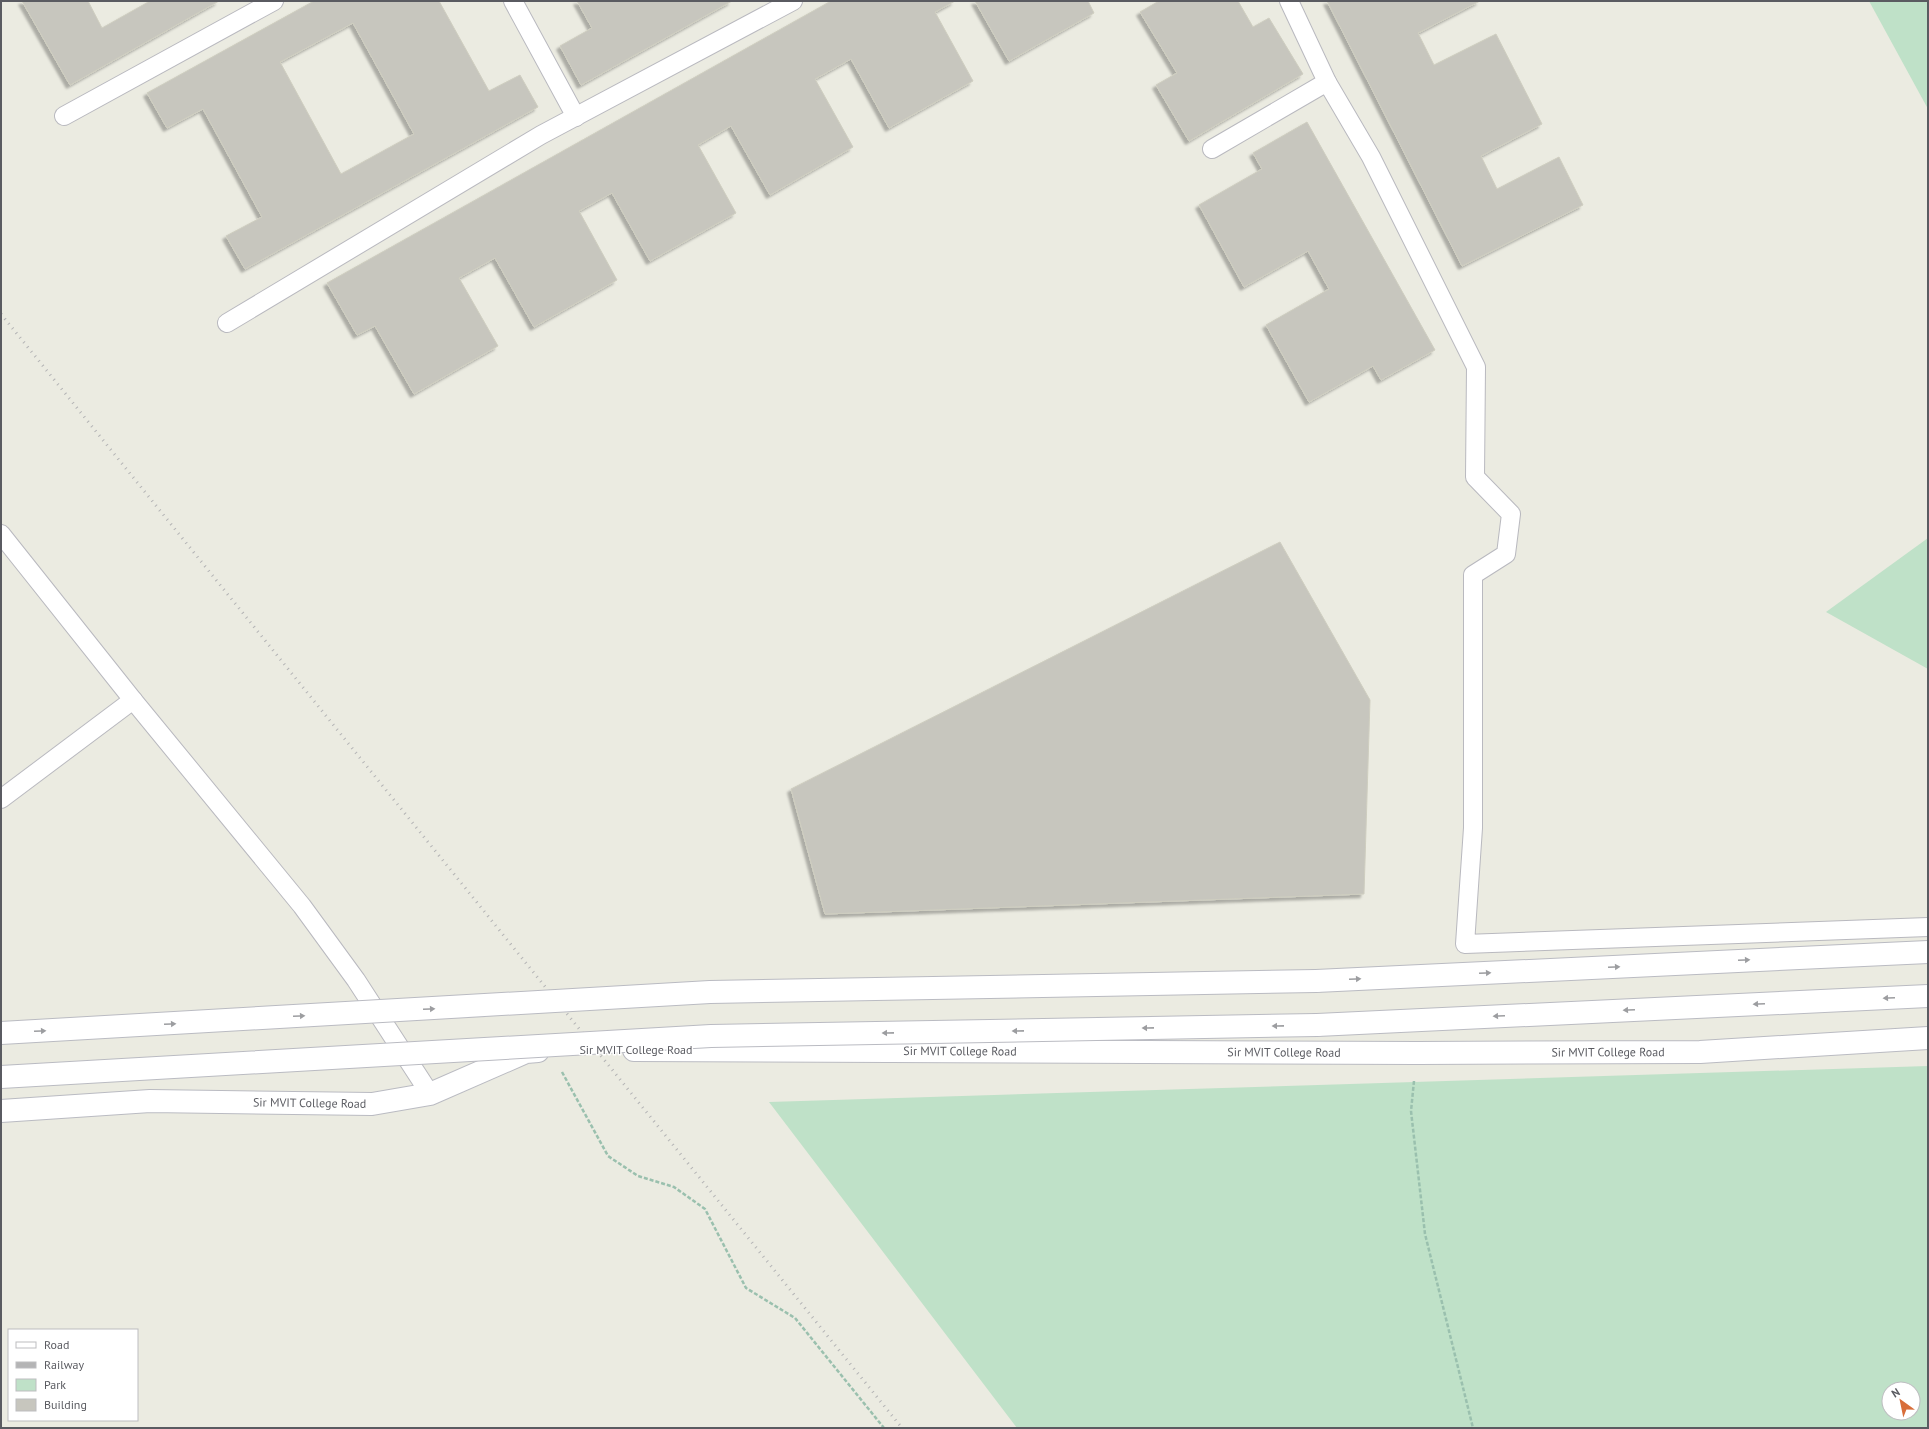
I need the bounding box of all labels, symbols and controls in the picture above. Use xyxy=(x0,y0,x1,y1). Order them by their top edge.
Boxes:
one-way arrow xyxy=(1738,957,1750,964)
one-way arrow xyxy=(1608,963,1620,970)
one-way arrow xyxy=(1479,970,1492,976)
one-way arrow xyxy=(1349,976,1361,983)
one-way arrow xyxy=(1883,994,1895,1001)
one-way arrow xyxy=(1753,1000,1765,1007)
one-way arrow xyxy=(423,1005,435,1012)
one-way arrow xyxy=(1622,1007,1635,1013)
one-way arrow xyxy=(293,1013,306,1019)
one-way arrow xyxy=(1493,1013,1506,1020)
one-way arrow xyxy=(164,1020,176,1027)
one-way arrow xyxy=(1271,1023,1284,1029)
one-way arrow xyxy=(1141,1025,1154,1031)
one-way arrow xyxy=(1012,1027,1024,1034)
one-way arrow xyxy=(34,1028,46,1035)
one-way arrow xyxy=(881,1030,894,1036)
street label: Sir MVIT College Road xyxy=(579,1042,693,1057)
street label: Sir MVIT College Road xyxy=(903,1043,1017,1058)
street label: Sir MVIT College Road xyxy=(1227,1044,1341,1060)
street label: Sir MVIT College Road xyxy=(1551,1044,1665,1060)
street label: Sir MVIT College Road xyxy=(253,1094,366,1111)
legend xyxy=(8,1329,138,1421)
text: Road xyxy=(44,1337,69,1352)
text: Railway xyxy=(44,1357,84,1372)
text: Park xyxy=(44,1377,66,1392)
north arrow xyxy=(1881,1381,1921,1421)
text: N xyxy=(1889,1385,1902,1400)
text: Building xyxy=(44,1397,87,1412)

